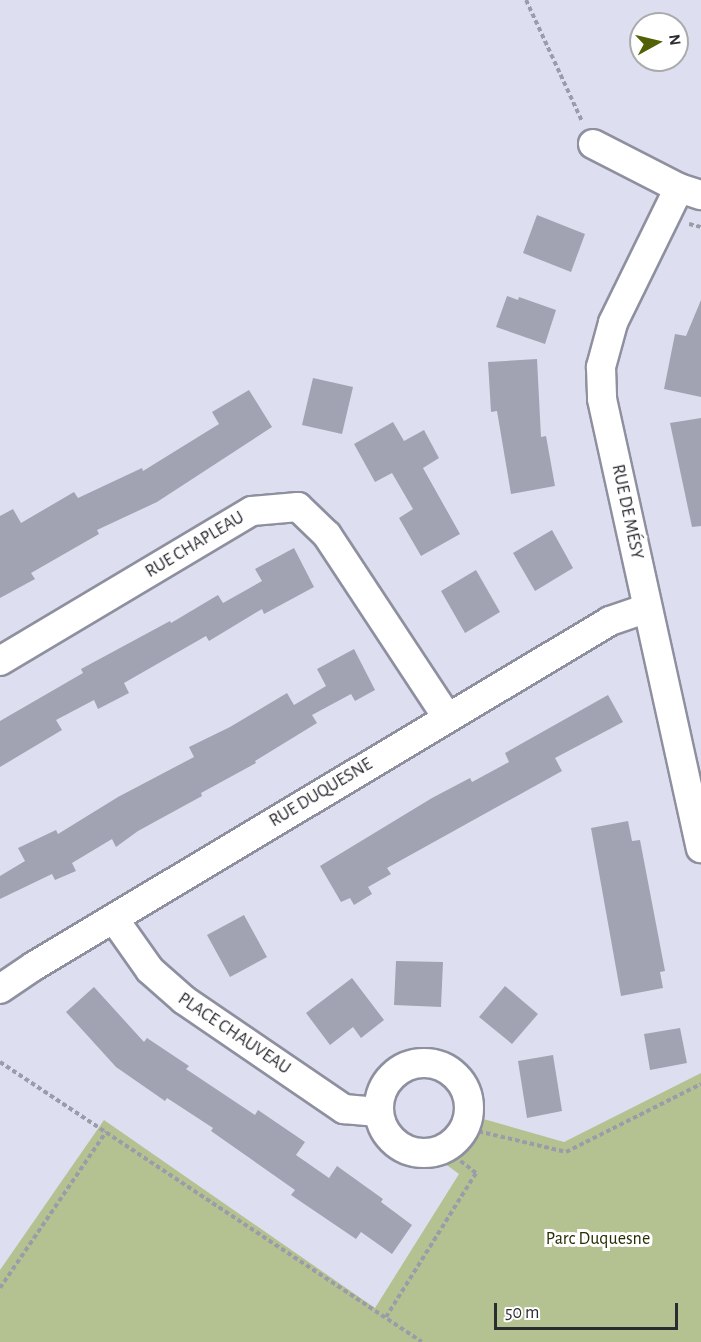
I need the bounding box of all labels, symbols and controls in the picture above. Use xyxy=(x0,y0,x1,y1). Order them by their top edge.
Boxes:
north arrow xyxy=(629,12,689,72)
text: N xyxy=(666,33,684,46)
street label: RUE DE MÉSY xyxy=(606,462,648,562)
street label: RUE CHAPLEAU xyxy=(142,507,248,583)
street label: RUE DUQUESNE xyxy=(266,754,376,832)
street label: PLACE CHAUVEAU xyxy=(174,988,294,1080)
park label: Parc Duquesne xyxy=(546,1228,650,1250)
scale bar xyxy=(497,1291,682,1329)
text: 50 m xyxy=(505,1304,539,1322)

